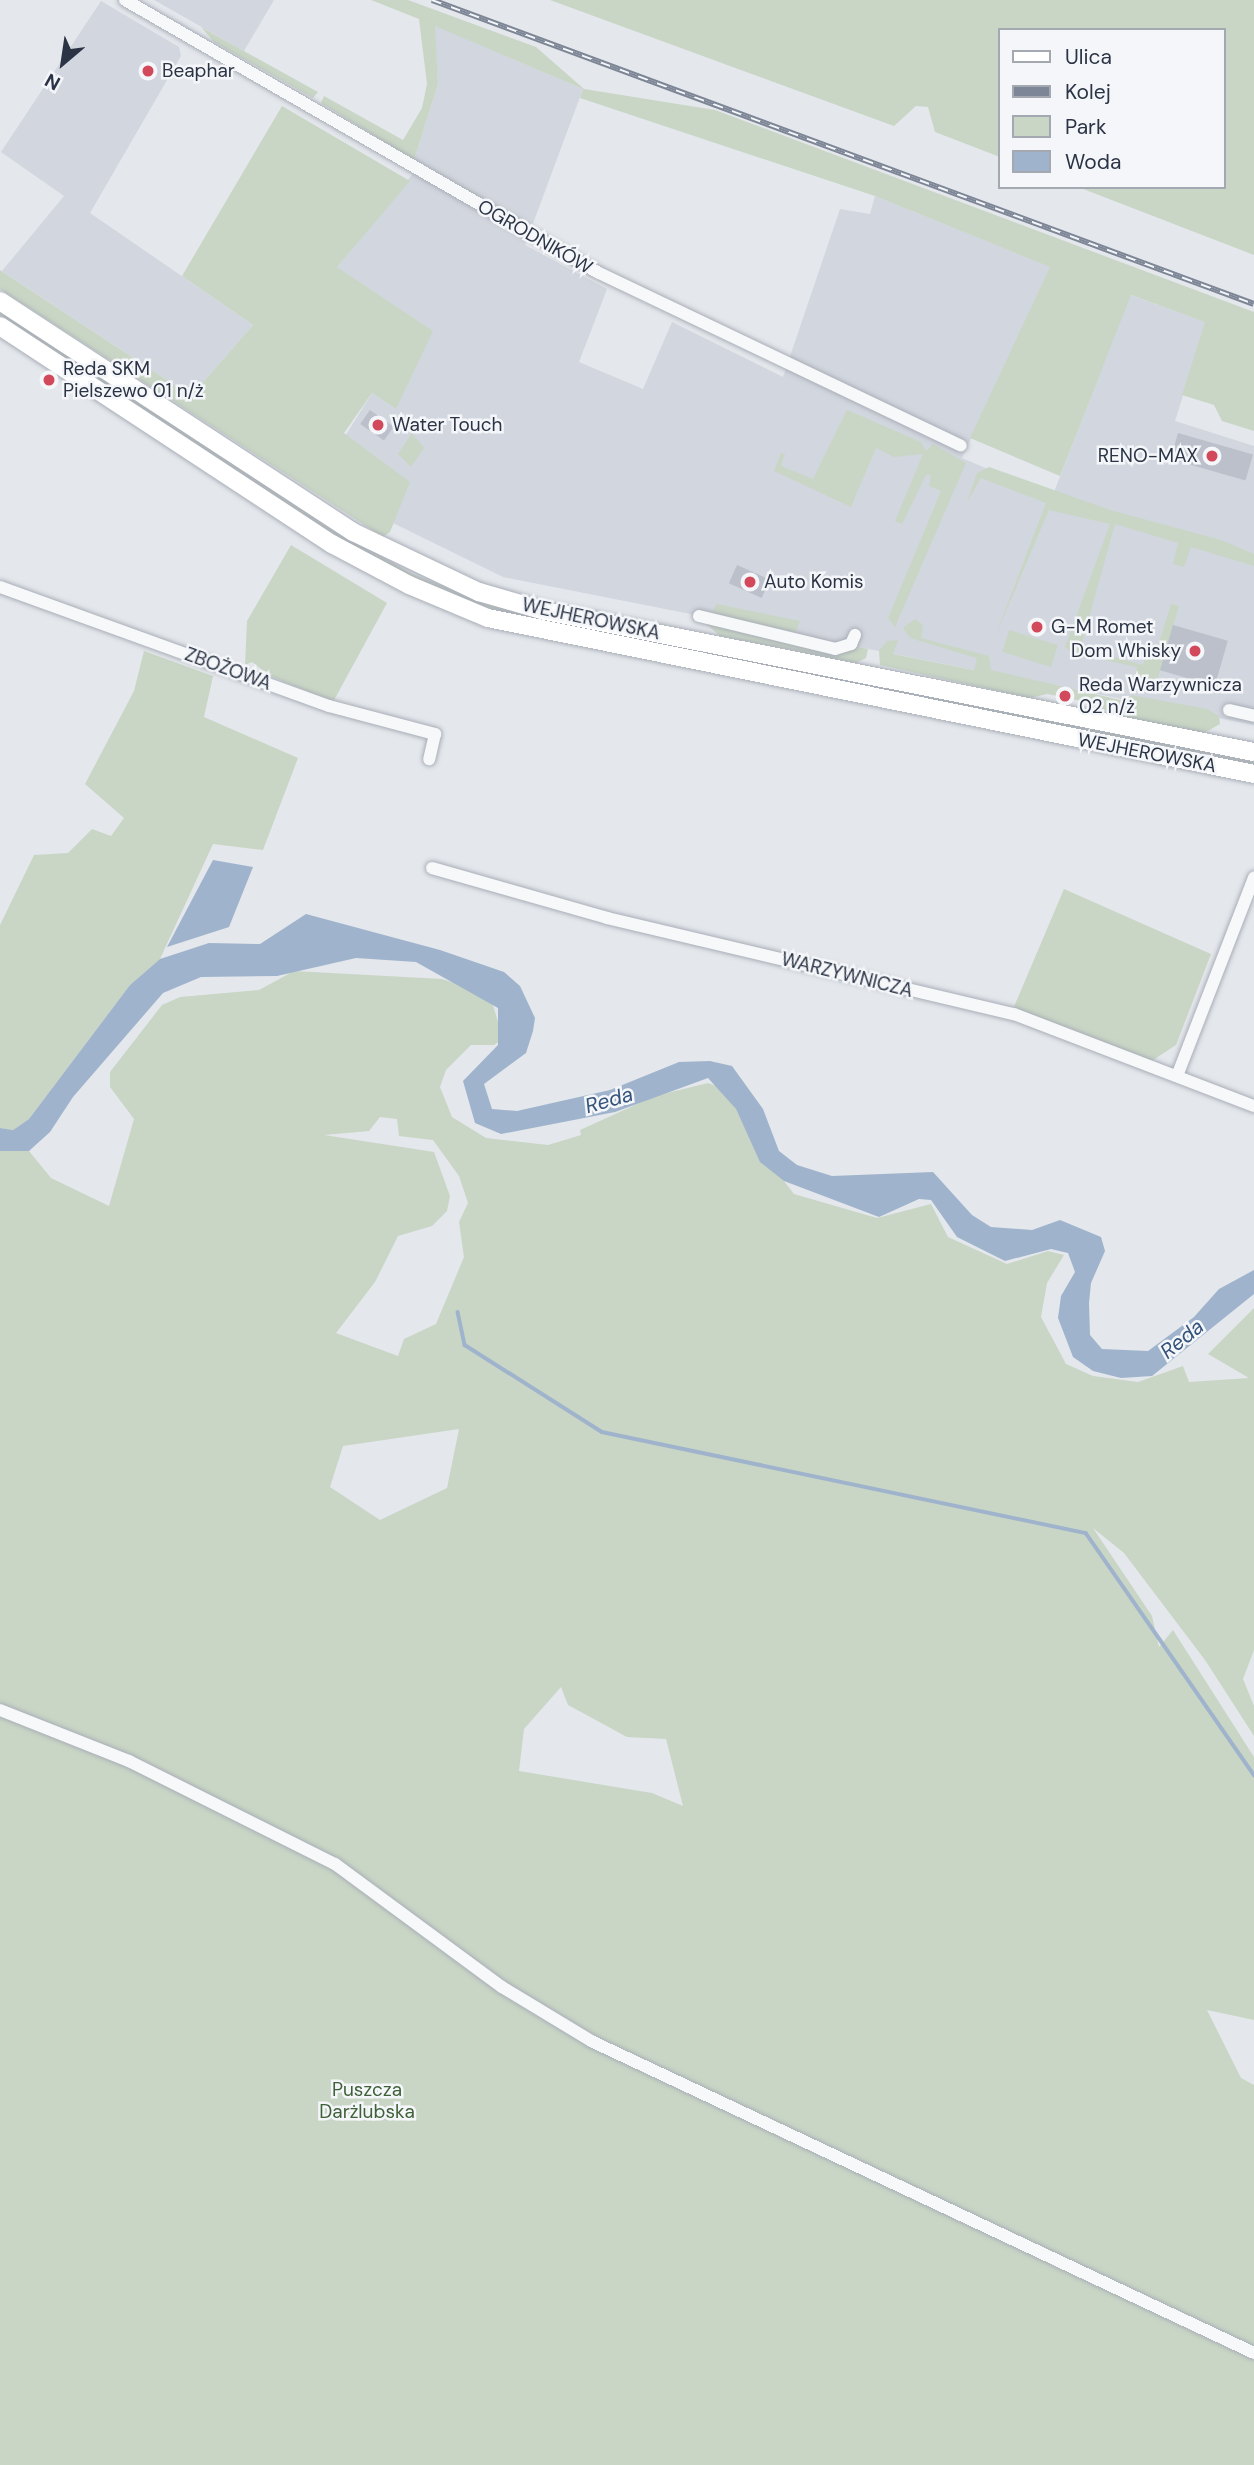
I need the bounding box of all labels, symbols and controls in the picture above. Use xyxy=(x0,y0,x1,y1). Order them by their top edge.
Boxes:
north arrow xyxy=(28,28,98,98)
legend xyxy=(998,28,1226,189)
text: Ulica xyxy=(1065,43,1112,71)
place label: Beaphar xyxy=(162,60,235,82)
marker: Beaphar xyxy=(140,63,156,79)
text: N xyxy=(40,68,65,96)
text: Kolej xyxy=(1065,78,1111,106)
text: Park xyxy=(1065,113,1106,141)
text: Woda xyxy=(1065,148,1121,176)
street label: OGRODNIKÓW xyxy=(474,195,596,279)
place label: Reda SKM Pielszewo 01 n/ż xyxy=(63,358,204,402)
marker: Reda SKM Pielszewo 01 n/ż xyxy=(41,372,57,388)
place label: Water Touch xyxy=(392,414,502,436)
marker: Water Touch xyxy=(370,417,386,433)
place label: RENO-MAX xyxy=(1098,445,1198,467)
marker: RENO-MAX xyxy=(1204,448,1220,464)
place label: Auto Komis xyxy=(764,571,864,593)
marker: Auto Komis xyxy=(742,574,758,590)
street label: WEJHEROWSKA xyxy=(520,593,662,645)
place label: G-M Romet xyxy=(1051,616,1154,638)
marker: G-M Romet xyxy=(1029,619,1045,635)
place label: Dom Whisky xyxy=(1071,640,1181,662)
street label: ZBOŻOWA xyxy=(182,643,274,695)
marker: Dom Whisky xyxy=(1187,643,1203,659)
place label: Reda Warzywnicza 02 n/ż xyxy=(1079,674,1242,718)
marker: Reda Warzywnicza 02 n/ż xyxy=(1057,688,1073,704)
street label: WEJHEROWSKA xyxy=(1076,728,1218,778)
street label: WARZYWNICZA xyxy=(779,948,915,1002)
water label: Reda xyxy=(582,1081,636,1119)
water label: Reda xyxy=(1155,1314,1209,1364)
park label: Puszcza Darżlubska xyxy=(319,2079,415,2123)

